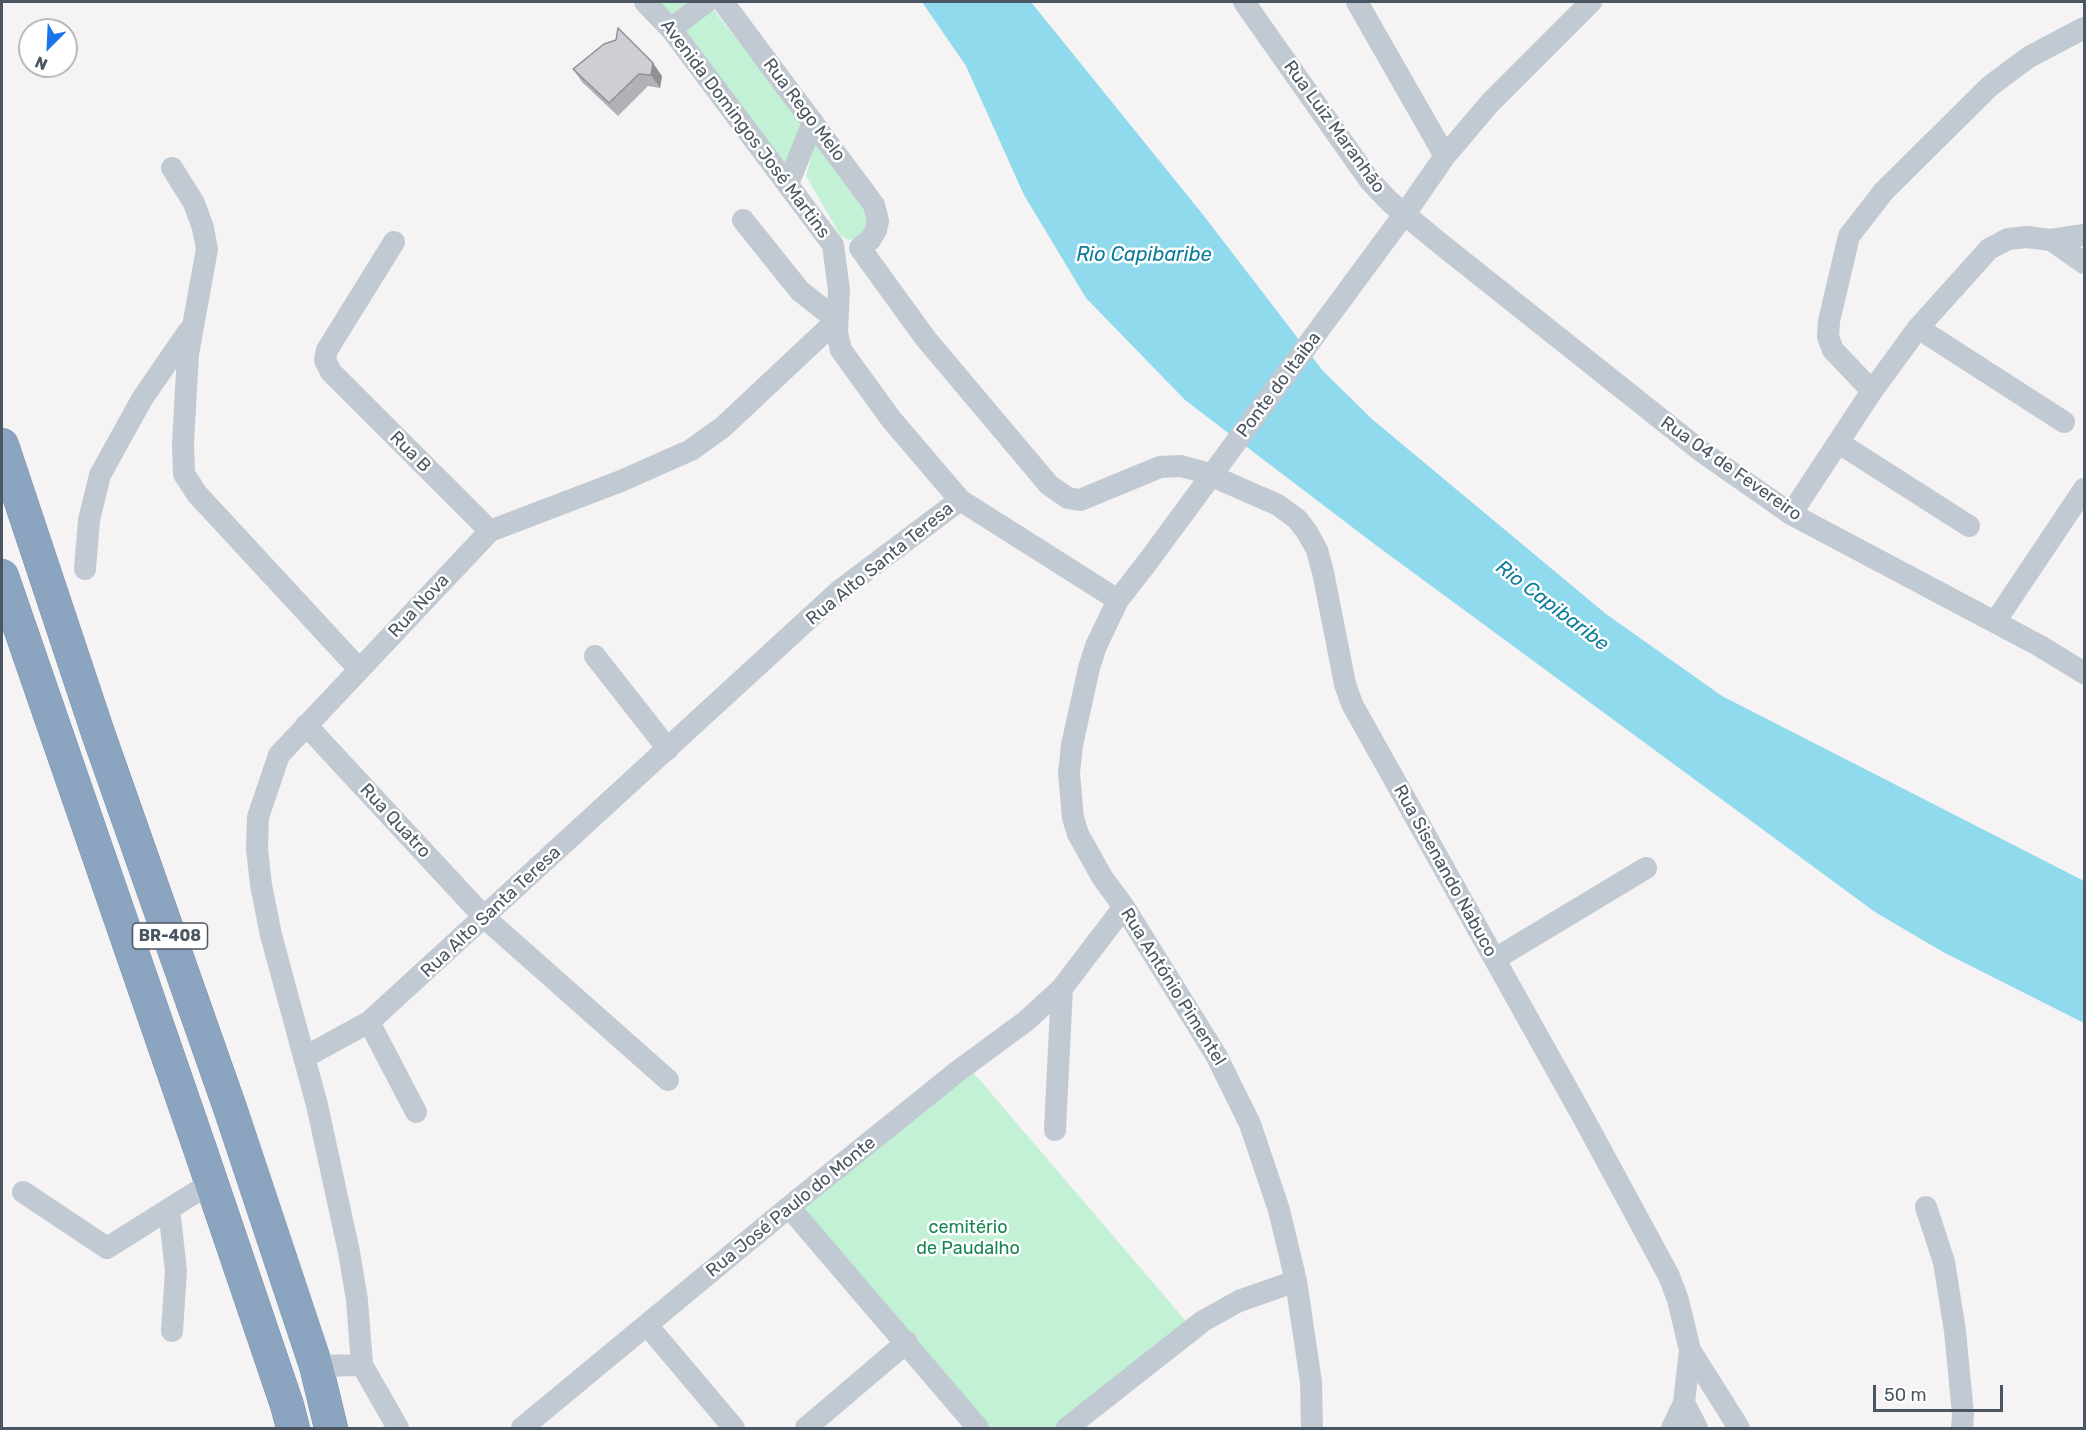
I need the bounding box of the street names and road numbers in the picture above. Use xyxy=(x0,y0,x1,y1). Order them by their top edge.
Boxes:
street label: Avenida Domingos José Martins xyxy=(656,15,834,243)
street label: Rua Rego Melo xyxy=(758,54,850,166)
street label: Rua Luiz Maranhão xyxy=(1279,57,1389,197)
street label: Ponte do Itaiba xyxy=(1232,328,1326,442)
street label: Rua 04 de Fevereiro xyxy=(1656,412,1806,526)
street label: Rua B xyxy=(385,427,435,477)
street label: Rua Alto Santa Teresa xyxy=(802,498,958,630)
street label: Rua Nova xyxy=(384,570,454,642)
street label: Rua Quatro xyxy=(355,779,435,863)
street label: Rua Sisenando Nabuco xyxy=(1389,781,1501,961)
street label: Rua Alto Santa Teresa xyxy=(417,842,565,982)
street label: Rua António Pimentel xyxy=(1116,904,1230,1070)
road number: BR-408 xyxy=(132,923,207,949)
street label: Rua José Paulo do Monte xyxy=(702,1132,880,1282)

